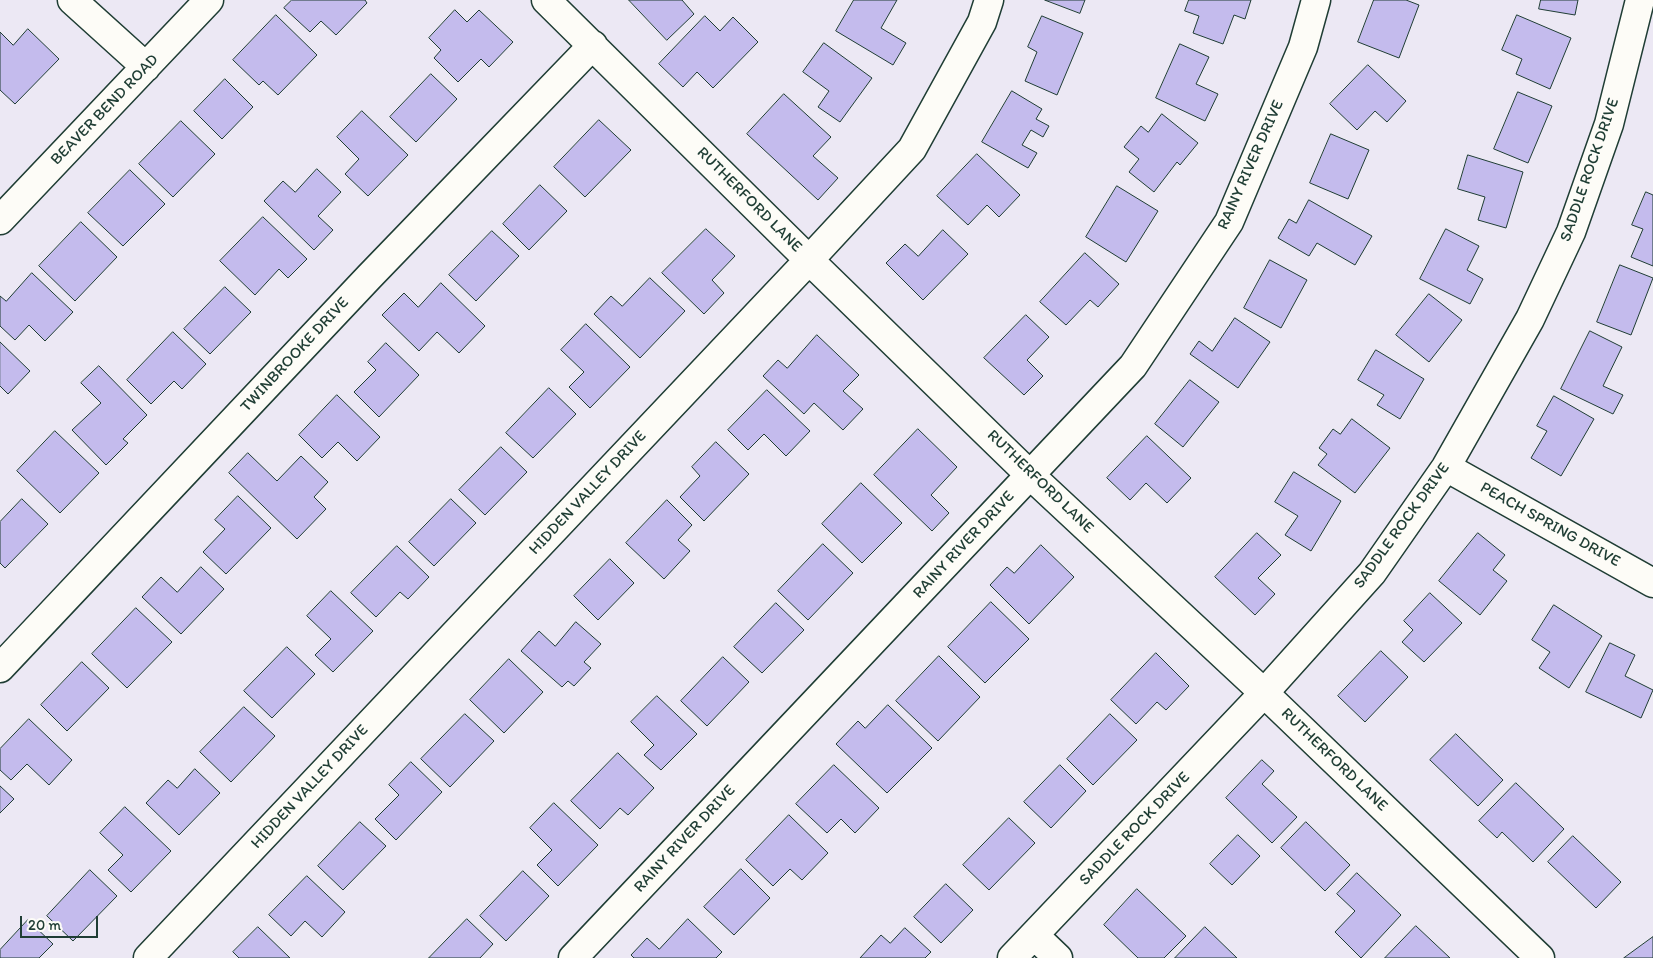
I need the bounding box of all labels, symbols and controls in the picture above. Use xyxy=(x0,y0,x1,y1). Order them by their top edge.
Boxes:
street label: BEAVER BEND ROAD xyxy=(47,50,163,170)
street label: SADDLE ROCK DRIVE xyxy=(1556,96,1624,244)
street label: RAINY RIVER DRIVE xyxy=(1214,97,1288,233)
street label: RUTHERFORD LANE xyxy=(692,143,806,257)
street label: TWINBROOKE DRIVE xyxy=(237,293,353,417)
street label: RUTHERFORD LANE xyxy=(983,426,1097,538)
street label: HIDDEN VALLEY DRIVE xyxy=(525,427,651,559)
street label: SADDLE ROCK DRIVE xyxy=(1350,459,1454,593)
street label: PEACH SPRING DRIVE xyxy=(1477,478,1623,572)
street label: RAINY RIVER DRIVE xyxy=(909,487,1019,603)
street label: RUTHERFORD LANE xyxy=(1277,704,1391,816)
street label: HIDDEN VALLEY DRIVE xyxy=(247,721,373,853)
street label: SADDLE ROCK DRIVE xyxy=(1076,768,1194,890)
street label: RAINY RIVER DRIVE xyxy=(630,781,740,897)
scale bar xyxy=(22,906,100,938)
text: 20 m xyxy=(28,916,61,934)

